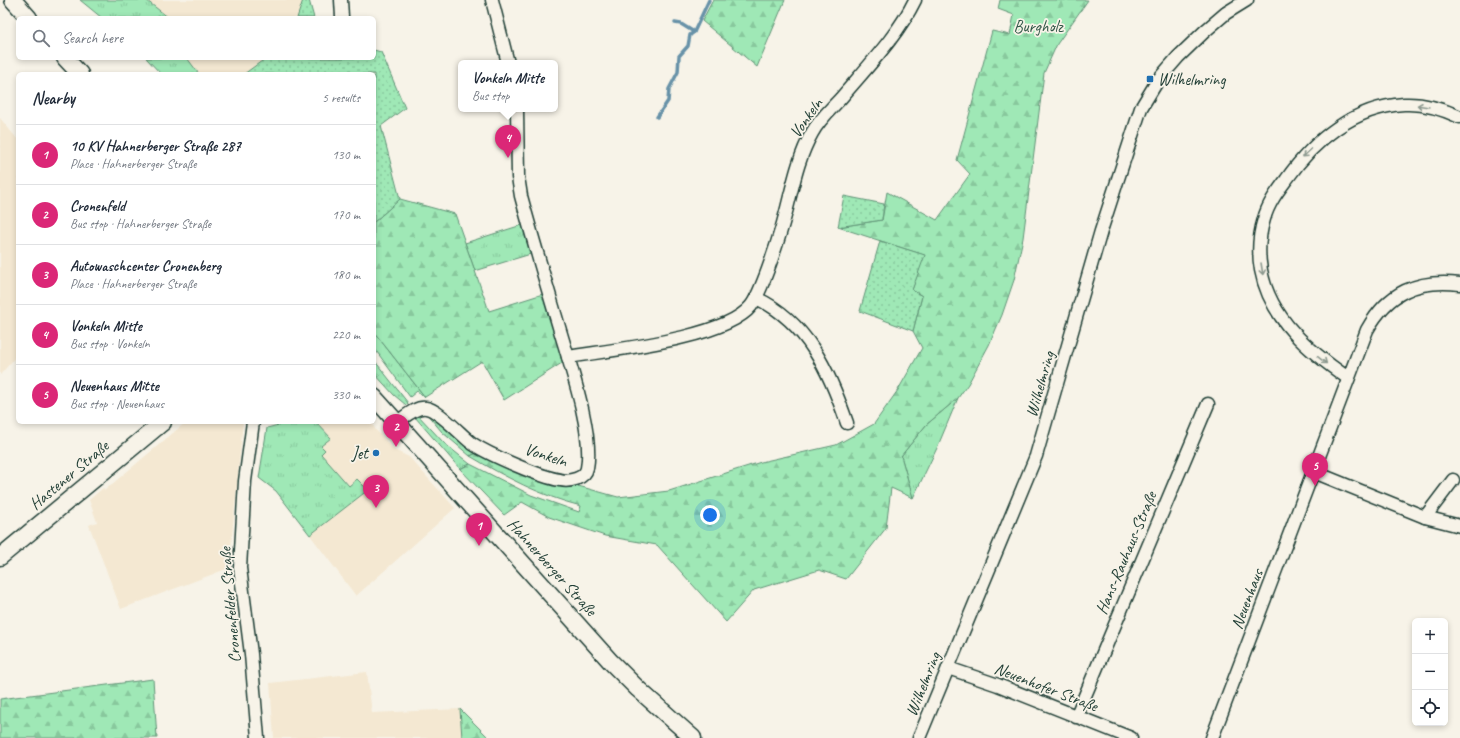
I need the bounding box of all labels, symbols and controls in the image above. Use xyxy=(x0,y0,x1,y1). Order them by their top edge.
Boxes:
search box xyxy=(16,16,376,60)
park label: Burgholz xyxy=(1013,16,1064,37)
icon: search xyxy=(30,27,52,49)
text: Search here xyxy=(62,29,123,48)
popup xyxy=(458,60,558,112)
text: Vonkeln Mitte xyxy=(472,69,544,88)
place label: Wilhelmring xyxy=(1158,69,1226,90)
marker: Wilhelmring xyxy=(1145,74,1155,84)
text: Nearby xyxy=(32,88,75,109)
text: Bus stop xyxy=(472,88,509,104)
text: 5 results xyxy=(322,90,360,106)
street label: Vonkeln xyxy=(785,93,828,142)
one-way arrow xyxy=(1417,102,1430,110)
pin: 4 xyxy=(495,125,521,158)
text: 10 KV Hahnerberger Straße 287 xyxy=(70,137,241,156)
text: 1 xyxy=(42,147,48,163)
text: 130 m xyxy=(332,147,360,163)
one-way arrow xyxy=(1303,148,1313,157)
text: Place · Hahnerberger Straße xyxy=(70,156,196,172)
text: Cronenfeld xyxy=(70,197,125,216)
text: 2 xyxy=(42,207,48,223)
text: 170 m xyxy=(332,207,360,223)
text: Bus stop · Hahnerberger Straße xyxy=(70,216,211,232)
text: Autowaschcenter Cronenberg xyxy=(70,257,221,276)
one-way arrow xyxy=(1258,262,1266,275)
text: 3 xyxy=(42,267,48,283)
text: 180 m xyxy=(332,267,360,283)
text: Place · Hahnerberger Straße xyxy=(70,276,196,292)
text: Vonkeln Mitte xyxy=(70,317,142,336)
text: 4 xyxy=(42,327,48,343)
text: 220 m xyxy=(332,327,360,343)
text: Bus stop · Vonkeln xyxy=(70,336,150,352)
street label: Wilhelmring xyxy=(1021,348,1060,419)
one-way arrow xyxy=(1316,355,1327,364)
text: Neuenhaus Mitte xyxy=(70,377,159,396)
text: 5 xyxy=(42,387,48,403)
text: 330 m xyxy=(332,387,360,403)
text: Bus stop · Neuenhaus xyxy=(70,396,164,412)
pin: 2 xyxy=(383,414,409,447)
street label: Hastener Straße xyxy=(25,435,114,514)
street label: Vonkeln xyxy=(522,438,571,472)
place label: Jet xyxy=(351,443,370,464)
marker: Jet xyxy=(371,448,381,458)
pin: 5 xyxy=(1302,453,1328,486)
pin: 3 xyxy=(363,475,389,508)
street label: Hans-Rauhaus-Straße xyxy=(1091,487,1162,618)
your location xyxy=(700,505,720,525)
pin: 1 xyxy=(466,513,492,546)
street label: Hahnerberger Straße xyxy=(503,514,602,621)
street label: Cronenfelder Straße xyxy=(214,545,246,664)
street label: Neuenhaus xyxy=(1226,564,1269,632)
map controls xyxy=(1412,618,1448,726)
button: + xyxy=(1412,618,1448,654)
street label: Wilhelmring xyxy=(901,648,946,719)
button: − xyxy=(1412,654,1448,690)
street label: Neuenhofer Straße xyxy=(991,658,1102,717)
button: locate xyxy=(1412,690,1448,726)

